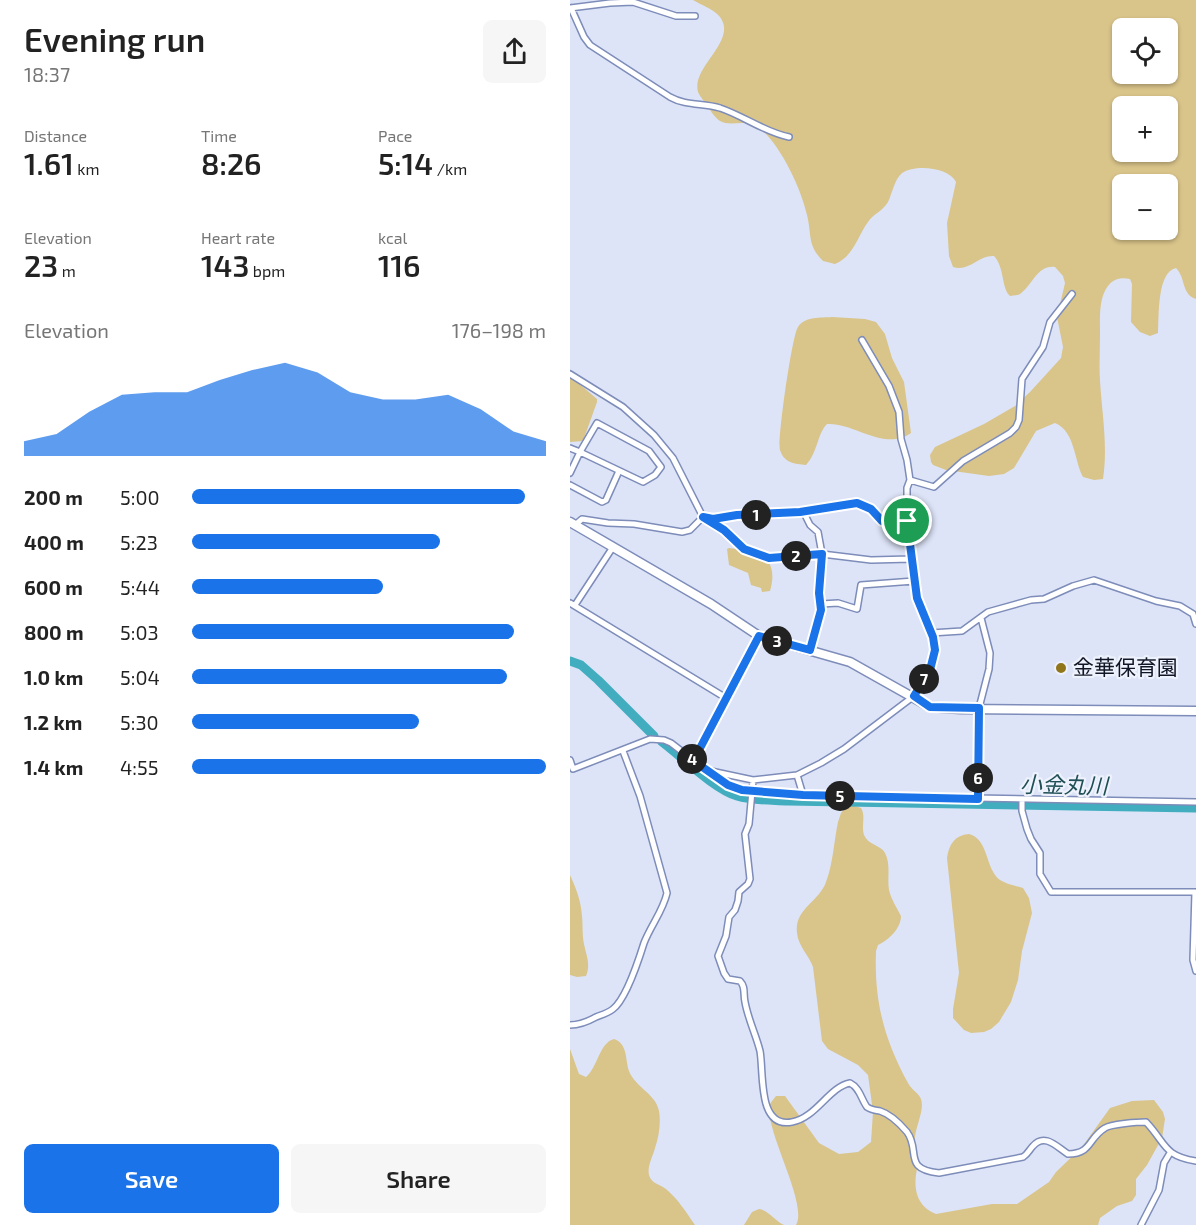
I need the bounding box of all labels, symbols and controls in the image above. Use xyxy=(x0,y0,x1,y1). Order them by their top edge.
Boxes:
map controls xyxy=(1112,18,1178,240)
button: locate xyxy=(1112,18,1178,84)
text: Evening run xyxy=(24,19,205,59)
button: share xyxy=(483,20,546,83)
text: 18:37 xyxy=(24,62,70,86)
button: + xyxy=(1112,96,1178,162)
text: Distance xyxy=(24,126,87,145)
text: Time xyxy=(201,126,237,145)
text: Pace xyxy=(378,126,412,145)
text: 1.61 xyxy=(24,145,74,181)
text: 8:26 xyxy=(201,145,262,181)
text: 5:14 xyxy=(378,145,433,181)
text: km xyxy=(74,159,99,178)
text: /km xyxy=(433,159,467,178)
button: − xyxy=(1112,174,1178,240)
text: Elevation xyxy=(24,228,92,247)
text: Heart rate xyxy=(201,228,275,247)
text: kcal xyxy=(378,228,407,247)
text: 23 xyxy=(24,247,58,283)
text: 143 xyxy=(201,247,249,283)
text: 116 xyxy=(378,247,421,283)
text: m xyxy=(58,261,76,280)
text: bpm xyxy=(249,261,285,280)
text: Elevation xyxy=(24,318,109,342)
text: 176–198 m xyxy=(452,318,546,342)
text: 200 m xyxy=(24,485,83,509)
text: 5:00 xyxy=(120,485,160,509)
pin xyxy=(881,495,932,546)
pin: 1 xyxy=(741,500,771,530)
icon: arrive xyxy=(890,504,923,537)
text: 1 xyxy=(753,505,759,524)
text: 400 m xyxy=(24,530,84,554)
text: 5:23 xyxy=(120,530,158,554)
pin: 2 xyxy=(781,541,811,571)
text: 2 xyxy=(791,546,801,565)
text: 600 m xyxy=(24,575,83,599)
text: 5:44 xyxy=(120,575,160,599)
text: 800 m xyxy=(24,620,84,644)
text: 5:03 xyxy=(120,620,159,644)
pin: 3 xyxy=(762,626,792,656)
text: 3 xyxy=(772,631,782,650)
place label: 金華保育園 xyxy=(1073,654,1178,679)
marker: 金華保育園 xyxy=(1054,661,1068,675)
pin: 7 xyxy=(909,664,939,694)
text: 1.0 km xyxy=(24,665,83,689)
text: 5:04 xyxy=(120,665,160,689)
text: 7 xyxy=(920,669,928,688)
text: 1.2 km xyxy=(24,710,82,734)
text: 5:30 xyxy=(120,710,159,734)
pin: 4 xyxy=(677,744,707,774)
text: 4 xyxy=(687,749,697,768)
text: 1.4 km xyxy=(24,755,83,779)
text: 4:55 xyxy=(120,755,158,779)
pin: 6 xyxy=(963,763,993,793)
text: 6 xyxy=(973,768,983,787)
water label: 小金丸川 xyxy=(1020,770,1110,798)
pin: 5 xyxy=(825,781,855,811)
text: 5 xyxy=(836,786,844,805)
button: Save xyxy=(24,1144,279,1213)
button: Share xyxy=(291,1144,546,1213)

